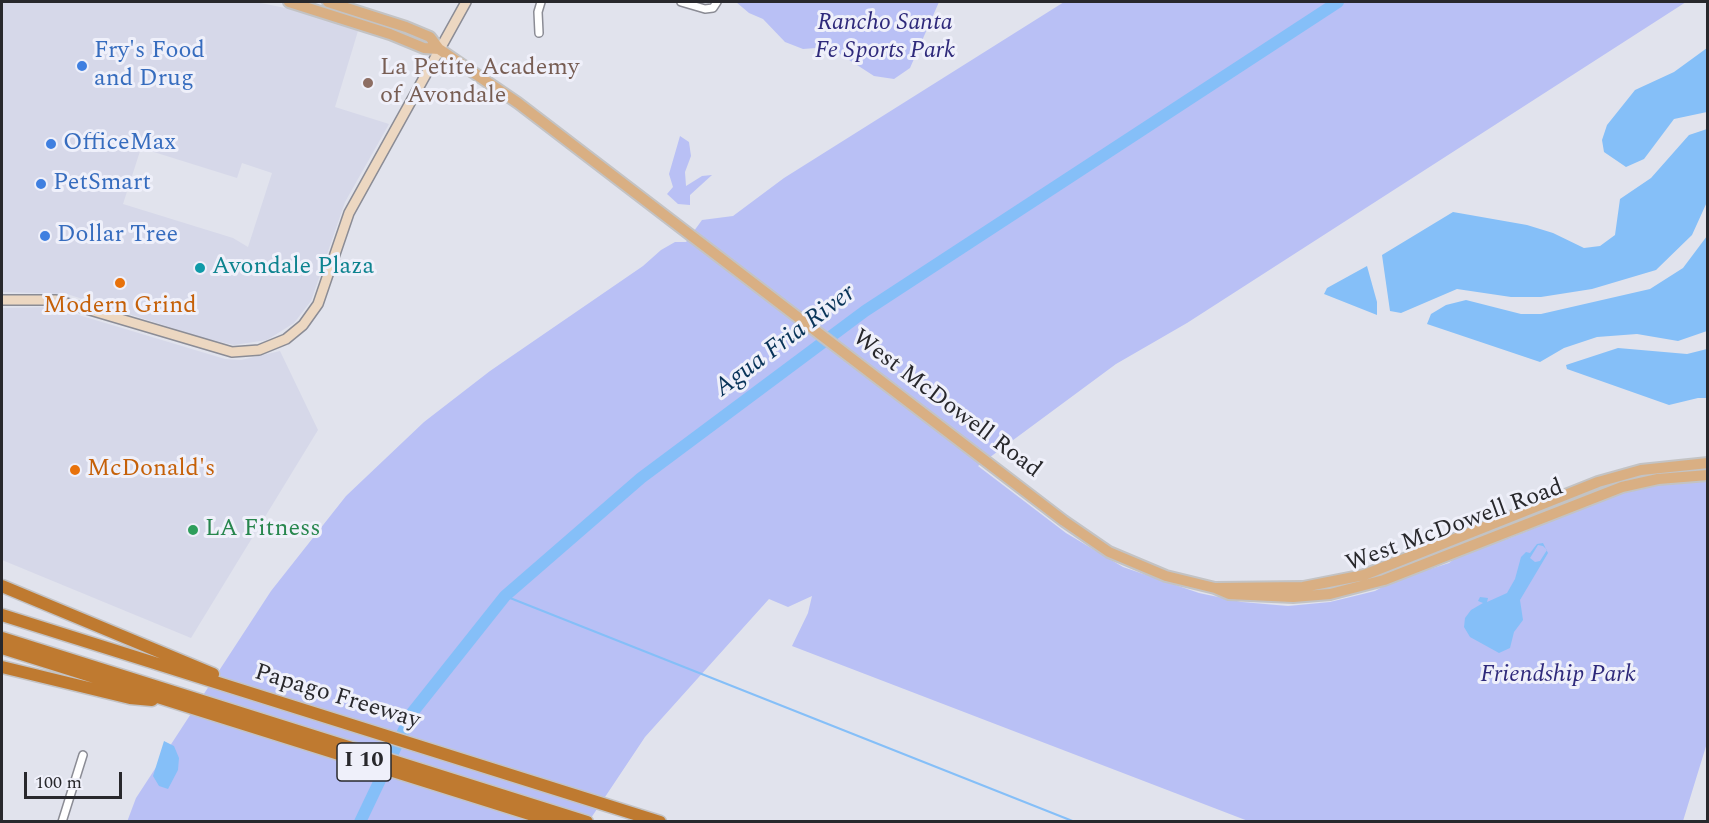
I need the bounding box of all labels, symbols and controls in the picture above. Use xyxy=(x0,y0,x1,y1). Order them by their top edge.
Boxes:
park label: Rancho Santa Fe Sports Park xyxy=(815,10,955,66)
place label: Fry's Food and Drug xyxy=(94,38,205,94)
place label: La Petite Academy of Avondale xyxy=(380,55,579,111)
marker: Fry's Food and Drug xyxy=(75,59,89,73)
marker: La Petite Academy of Avondale xyxy=(361,76,375,90)
place label: OfficeMax xyxy=(63,130,176,158)
marker: OfficeMax xyxy=(44,137,58,151)
place label: PetSmart xyxy=(53,170,151,198)
marker: PetSmart xyxy=(34,177,48,191)
place label: Dollar Tree xyxy=(57,222,178,250)
marker: Dollar Tree xyxy=(38,229,52,243)
place label: Avondale Plaza xyxy=(212,254,374,282)
marker: Avondale Plaza xyxy=(193,261,207,275)
marker: Modern Grind xyxy=(113,276,127,290)
water label: Agua Fria River xyxy=(709,279,863,405)
place label: Modern Grind xyxy=(43,293,197,321)
street label: West McDowell Road xyxy=(846,325,1046,485)
place label: McDonald's xyxy=(87,456,215,484)
marker: McDonald's xyxy=(68,463,82,477)
street label: West McDowell Road xyxy=(1342,474,1568,580)
place label: LA Fitness xyxy=(205,516,321,544)
marker: LA Fitness xyxy=(186,523,200,537)
street label: Papago Freeway xyxy=(251,659,423,737)
park label: Friendship Park xyxy=(1480,662,1636,690)
road number: I 10 xyxy=(337,743,391,781)
scale bar xyxy=(27,760,124,798)
text: 100 m xyxy=(35,769,82,796)

